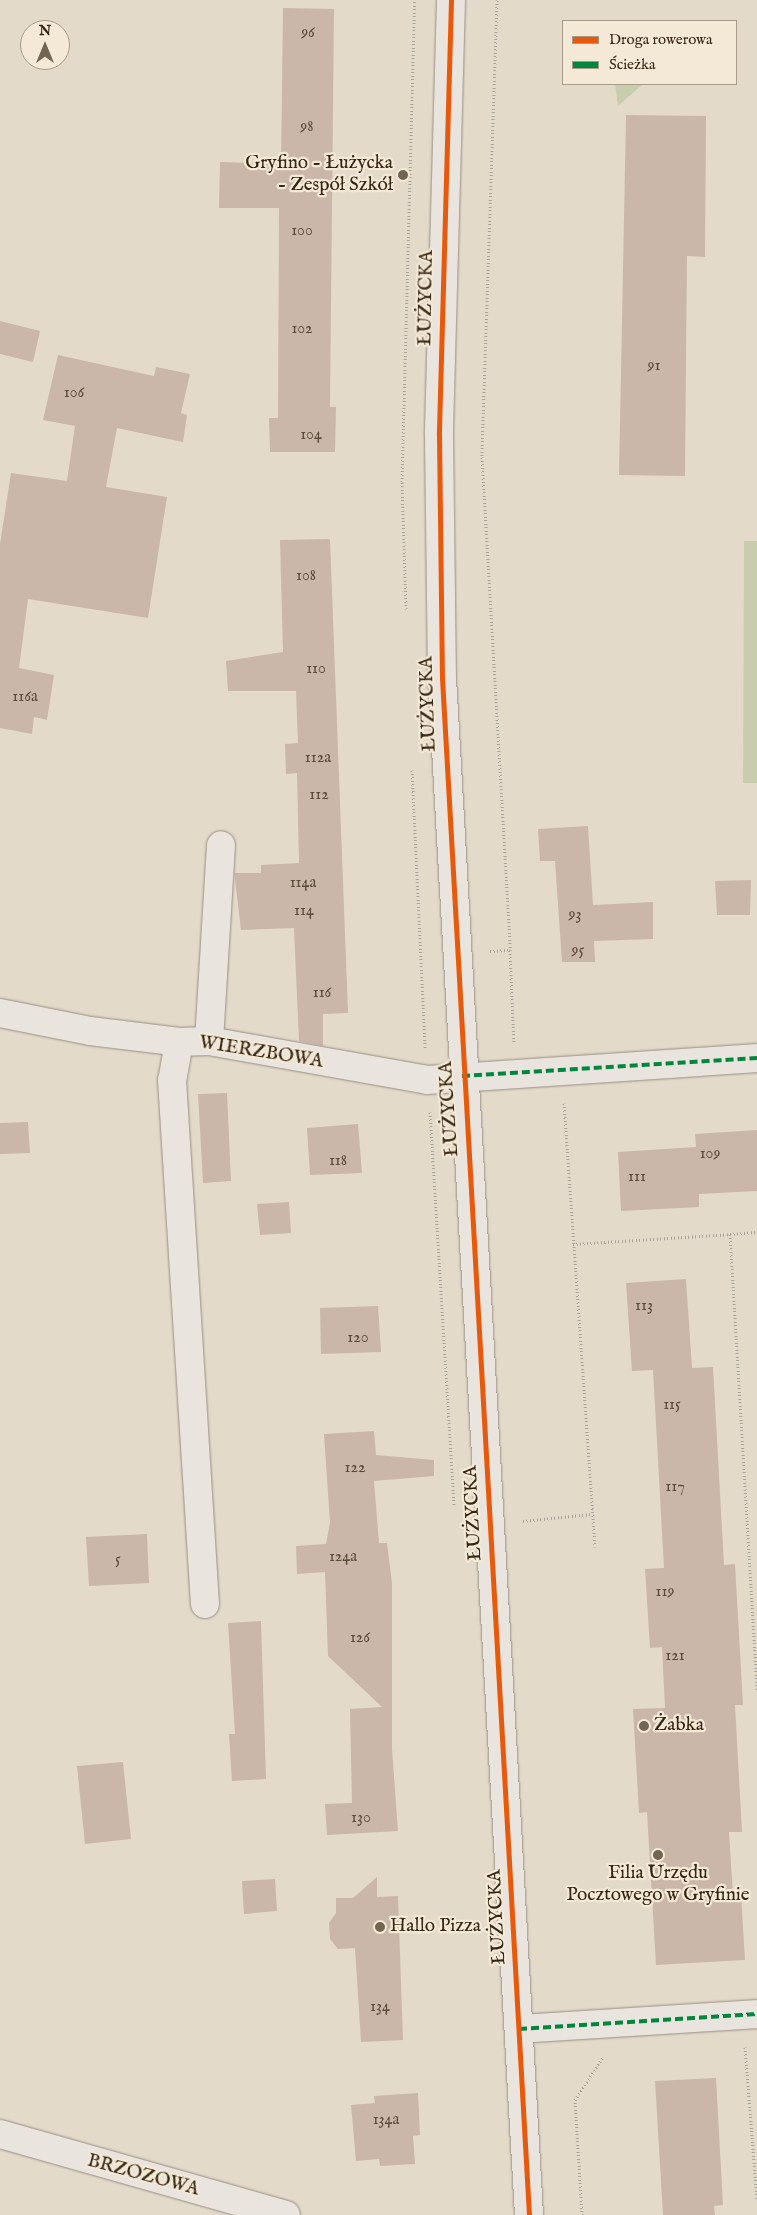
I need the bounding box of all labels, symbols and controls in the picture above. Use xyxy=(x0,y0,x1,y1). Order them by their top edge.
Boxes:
north arrow xyxy=(20,20,70,70)
legend xyxy=(562,20,737,85)
text: N xyxy=(39,22,51,40)
house number: 96 xyxy=(301,23,315,43)
text: Droga rowerowa xyxy=(609,30,712,49)
text: Ścieżka xyxy=(609,55,655,74)
house number: 98 xyxy=(300,117,314,137)
place label: Gryfino - Łużycka - Zespół Szkół xyxy=(245,153,393,197)
marker: Gryfino - Łużycka - Zespół Szkół xyxy=(397,169,409,181)
house number: 100 xyxy=(291,221,313,241)
street label: ŁUŻYCKA xyxy=(415,250,439,346)
house number: 102 xyxy=(291,319,313,339)
house number: 91 xyxy=(648,356,660,376)
house number: 106 xyxy=(64,383,84,403)
house number: 104 xyxy=(300,425,322,445)
house number: 108 xyxy=(296,566,316,586)
street label: ŁUŻYCKA xyxy=(416,656,442,752)
house number: 110 xyxy=(306,659,326,679)
house number: 116a xyxy=(12,687,38,707)
house number: 112a xyxy=(305,748,331,768)
house number: 112 xyxy=(309,785,329,805)
house number: 114a xyxy=(290,873,316,893)
house number: 114 xyxy=(294,901,314,921)
house number: 93 xyxy=(569,905,581,925)
house number: 95 xyxy=(572,941,584,961)
house number: 116 xyxy=(313,983,331,1003)
street label: WIERZBOWA xyxy=(197,1032,325,1074)
street label: ŁUŻYCKA xyxy=(435,1061,465,1157)
house number: 109 xyxy=(700,1144,720,1164)
house number: 118 xyxy=(329,1151,347,1171)
house number: 111 xyxy=(628,1167,646,1187)
house number: 113 xyxy=(635,1296,653,1316)
house number: 120 xyxy=(347,1328,369,1348)
house number: 115 xyxy=(663,1395,681,1415)
house number: 122 xyxy=(345,1458,365,1478)
street label: ŁUŻYCKA xyxy=(460,1465,488,1561)
house number: 117 xyxy=(665,1477,685,1497)
house number: 124a xyxy=(329,1547,357,1567)
house number: 5 xyxy=(115,1550,121,1570)
house number: 119 xyxy=(656,1582,674,1602)
house number: 126 xyxy=(350,1628,370,1648)
house number: 121 xyxy=(665,1646,685,1666)
place label: Żabka xyxy=(654,1715,704,1737)
marker: Żabka xyxy=(638,1720,650,1732)
house number: 130 xyxy=(351,1808,371,1828)
marker: Filia Urzędu Pocztowego w Gryfinie xyxy=(652,1849,664,1861)
place label: Filia Urzędu Pocztowego w Gryfinie xyxy=(566,1863,750,1907)
street label: ŁUŻYCKA xyxy=(484,1869,512,1965)
place label: Hallo Pizza xyxy=(390,1916,481,1938)
marker: Hallo Pizza xyxy=(374,1921,386,1933)
house number: 134 xyxy=(370,1997,390,2017)
house number: 134a xyxy=(373,2110,399,2130)
street label: BRZOZOWA xyxy=(85,2150,201,2202)

